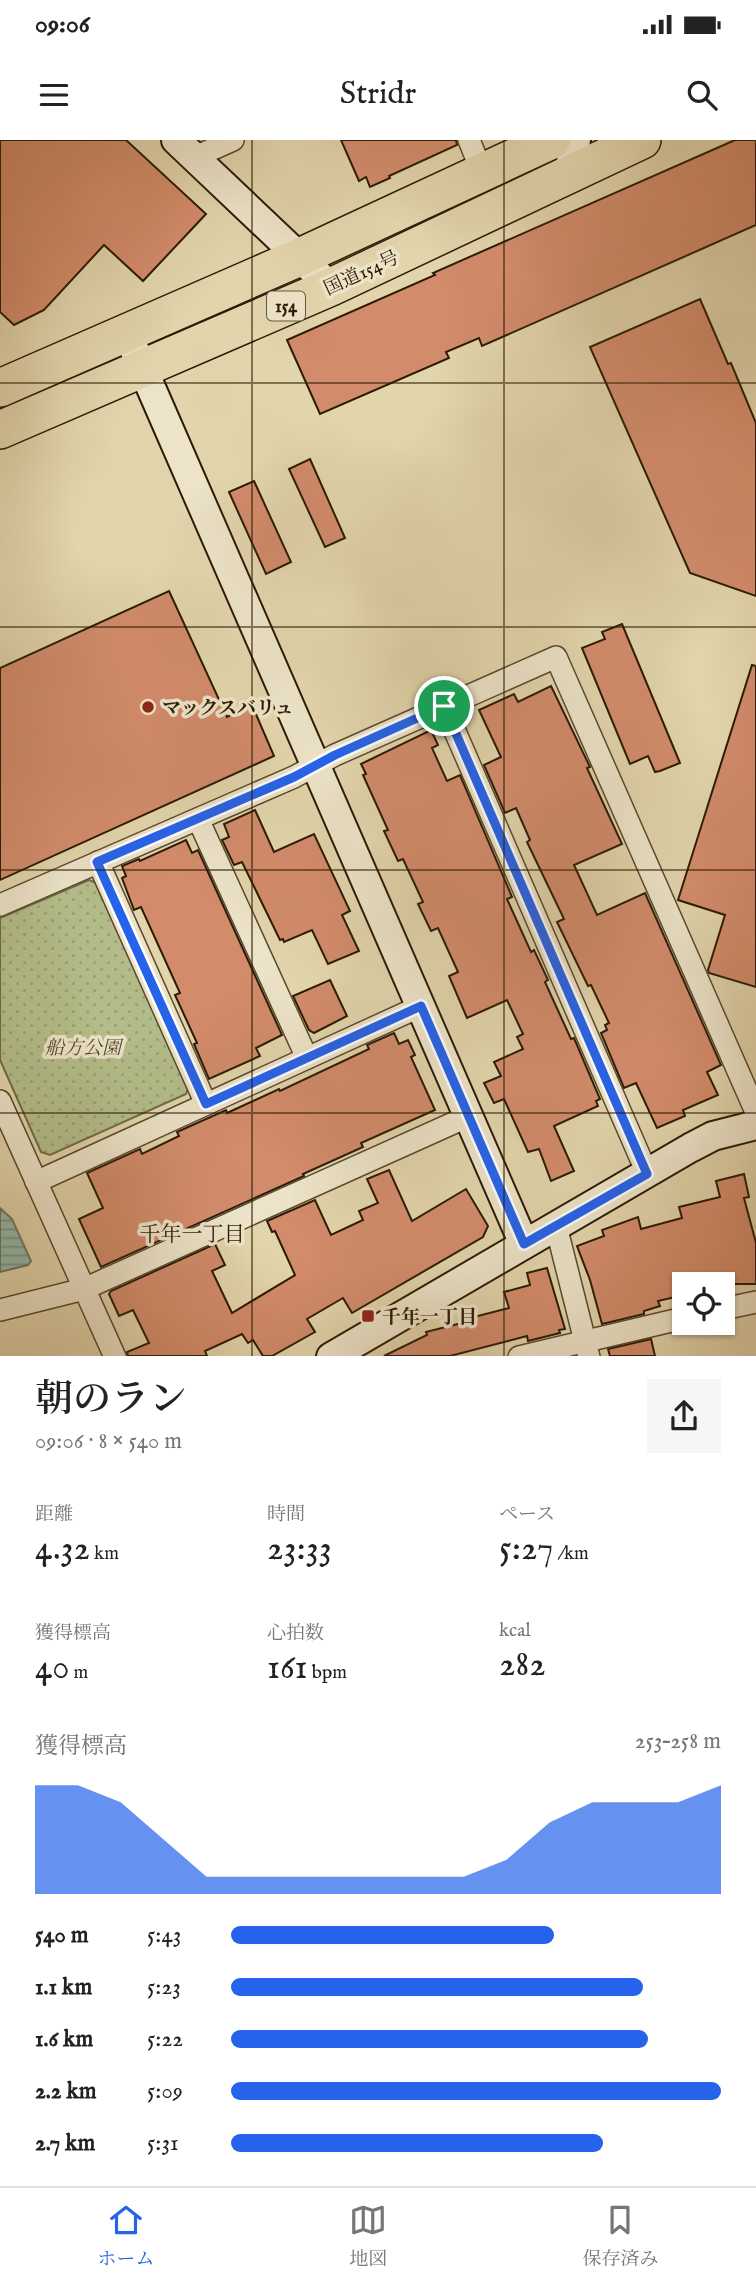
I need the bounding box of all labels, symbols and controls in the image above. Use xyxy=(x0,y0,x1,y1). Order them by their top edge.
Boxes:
text: 09:06 xyxy=(35,8,90,41)
text: Stridr xyxy=(340,74,416,115)
icon: menu xyxy=(35,76,73,114)
icon: search xyxy=(683,76,721,114)
street label: 国道154号 xyxy=(320,246,403,302)
road number: 154 xyxy=(267,292,305,321)
pin xyxy=(414,676,474,736)
icon: arrive xyxy=(425,687,463,725)
place label: マックスバリュ xyxy=(162,697,293,721)
marker: マックスバリュ xyxy=(140,699,156,715)
park label: 船方公園 xyxy=(45,1037,124,1061)
district label: 千年一丁目 xyxy=(140,1222,245,1249)
map controls xyxy=(672,1272,735,1335)
button: locate xyxy=(672,1272,735,1335)
place label: 千年一丁目 xyxy=(382,1306,477,1330)
marker: 千年一丁目 xyxy=(360,1308,376,1324)
text: 朝のラン xyxy=(35,1377,187,1425)
button: share xyxy=(647,1379,721,1453)
text: 09:06 · 8 × 540 m xyxy=(35,1427,182,1456)
text: 距離 xyxy=(35,1503,73,1527)
text: 時間 xyxy=(267,1503,305,1527)
text: ペース xyxy=(499,1503,555,1527)
text: 4.32 xyxy=(35,1527,90,1572)
text: 23:33 xyxy=(267,1527,332,1572)
text: 5:27 xyxy=(499,1527,553,1572)
text: km xyxy=(90,1542,119,1566)
text: /km xyxy=(553,1542,589,1566)
text: kcal xyxy=(499,1619,531,1643)
text: 獲得標高 xyxy=(35,1622,111,1646)
text: 心拍数 xyxy=(267,1622,324,1646)
text: 282 xyxy=(499,1643,546,1688)
text: 40 xyxy=(35,1646,69,1691)
text: 161 xyxy=(267,1646,308,1691)
text: m xyxy=(69,1661,88,1685)
text: bpm xyxy=(308,1661,347,1685)
text: 253–258 m xyxy=(635,1727,721,1756)
text: 獲得標高 xyxy=(35,1732,127,1761)
text: 540 m xyxy=(35,1921,89,1950)
text: 5:43 xyxy=(147,1921,181,1950)
text: 1.1 km xyxy=(35,1973,92,2002)
text: 5:23 xyxy=(147,1973,181,2002)
text: 1.6 km xyxy=(35,2025,93,2054)
text: 5:22 xyxy=(147,2025,183,2054)
text: 2.2 km xyxy=(35,2077,97,2106)
text: 5:09 xyxy=(147,2077,183,2106)
text: 2.7 km xyxy=(35,2129,95,2158)
text: 5:31 xyxy=(147,2129,179,2158)
tab: ホーム xyxy=(97,2201,155,2272)
tab: 地図 xyxy=(349,2201,388,2272)
tab: 保存済み xyxy=(582,2201,659,2272)

